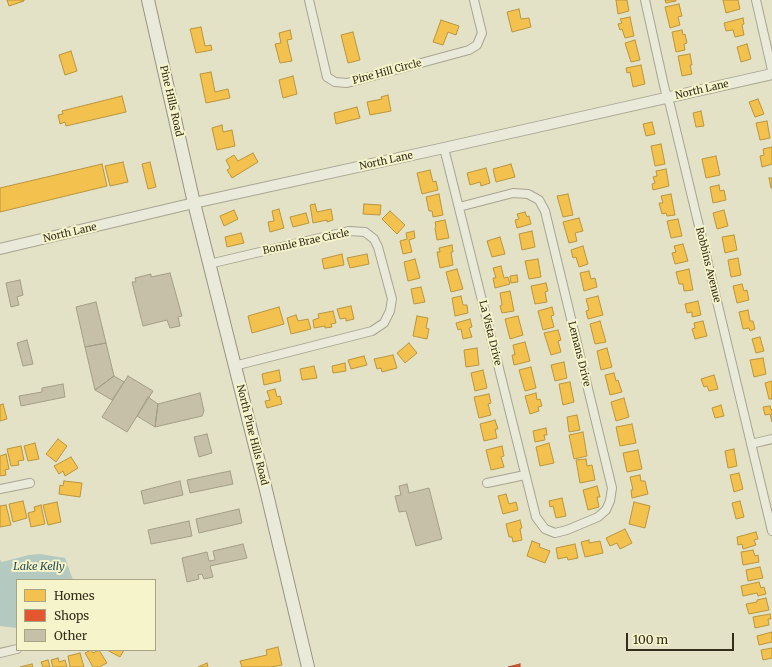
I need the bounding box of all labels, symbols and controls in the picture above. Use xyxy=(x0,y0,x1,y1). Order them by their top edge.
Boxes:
street label: Pine Hill Circle xyxy=(351,57,423,87)
street label: Pine Hills Road xyxy=(157,64,185,138)
street label: North Lane xyxy=(674,78,730,102)
street label: North Lane xyxy=(358,149,414,173)
street label: North Lane xyxy=(42,221,98,245)
street label: Robbins Avenue xyxy=(693,226,723,304)
street label: Bonnie Brae Circle xyxy=(262,227,350,257)
street label: La Vista Drive xyxy=(476,299,504,367)
street label: Lemans Drive xyxy=(565,320,593,388)
street label: North Pine Hills Road xyxy=(234,383,270,487)
water label: Lake Kelly xyxy=(13,560,65,574)
legend xyxy=(16,579,156,651)
text: Homes xyxy=(54,588,95,603)
text: Shops xyxy=(54,608,89,623)
scale bar xyxy=(628,625,736,651)
text: Other xyxy=(54,628,87,643)
text: 100 m xyxy=(633,632,668,647)

